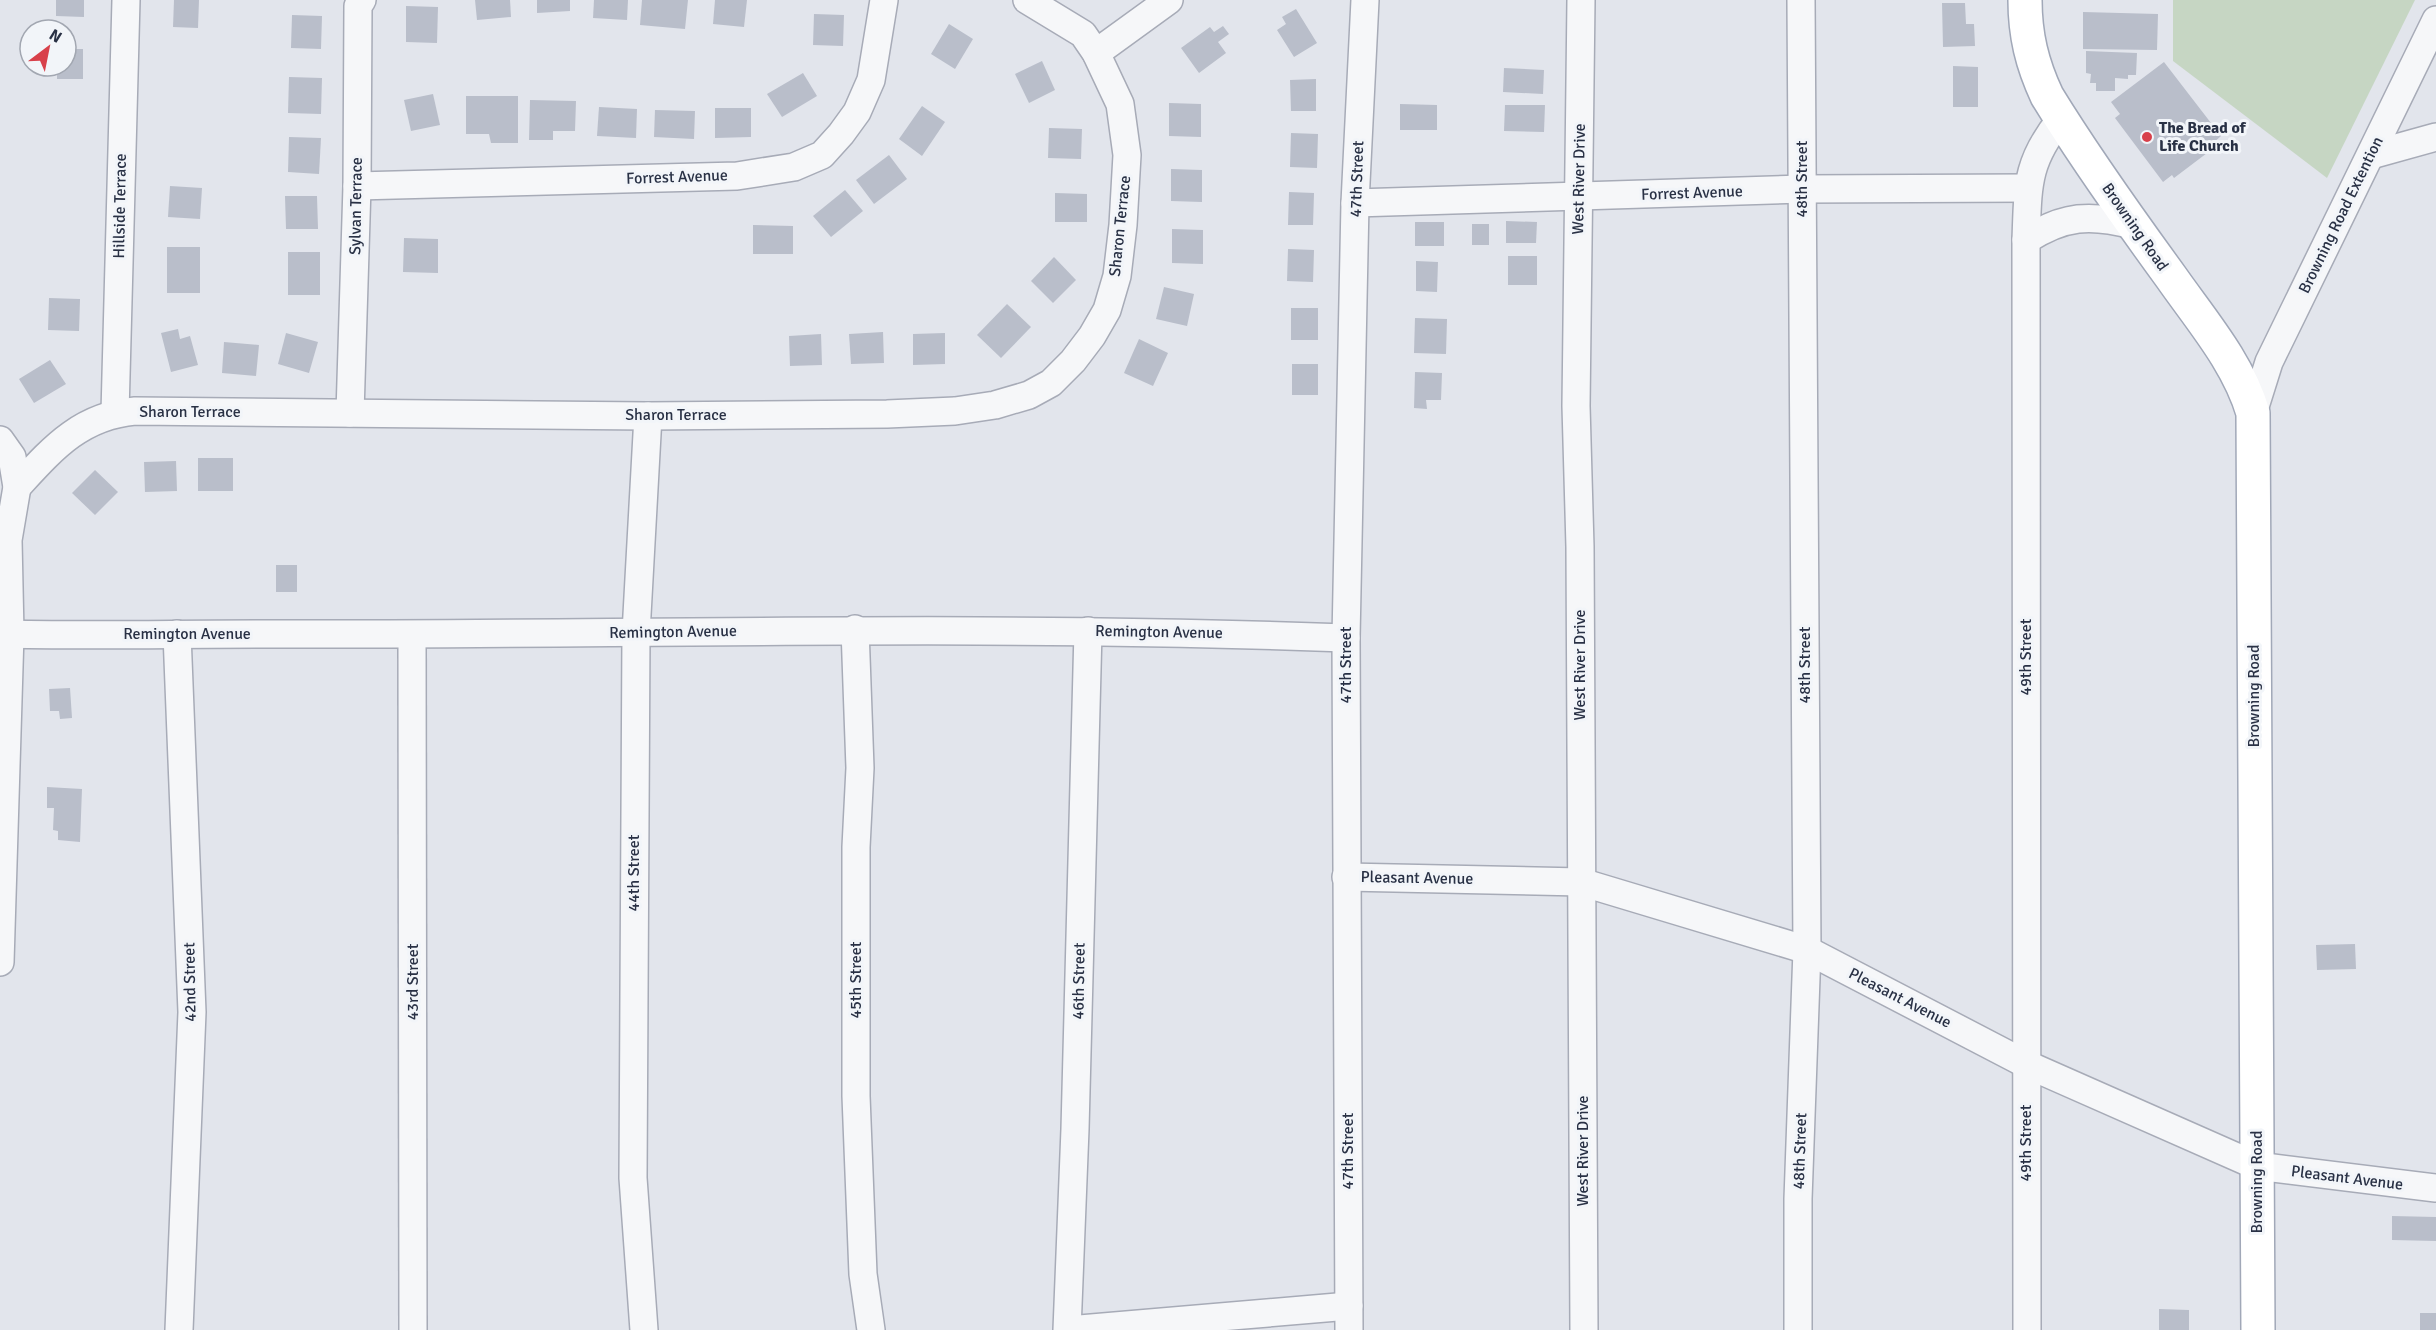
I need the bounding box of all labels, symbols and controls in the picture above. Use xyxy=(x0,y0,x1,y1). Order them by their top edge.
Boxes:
north arrow xyxy=(18,18,78,78)
text: N xyxy=(45,25,65,48)
place label: The Bread of Life Church xyxy=(2159,118,2247,156)
street label: West River Drive xyxy=(1568,123,1590,235)
marker: The Bread of Life Church xyxy=(2140,130,2154,144)
street label: Browning Road Extention xyxy=(2294,133,2388,297)
street label: 47th Street xyxy=(1346,140,1368,218)
street label: 48th Street xyxy=(1792,140,1812,217)
street label: Hillside Terrace xyxy=(109,153,131,259)
street label: Sylvan Terrace xyxy=(345,157,367,255)
street label: Forrest Avenue xyxy=(626,165,728,189)
street label: Sharon Terrace xyxy=(1105,174,1135,278)
street label: Browning Road xyxy=(2097,179,2173,275)
street label: Forrest Avenue xyxy=(1641,181,1743,205)
street label: Sharon Terrace xyxy=(139,402,241,422)
street label: Sharon Terrace xyxy=(625,405,727,425)
street label: West River Drive xyxy=(1570,609,1590,721)
street label: 49th Street xyxy=(2016,618,2036,695)
street label: Remington Avenue xyxy=(609,621,737,643)
street label: Remington Avenue xyxy=(1095,621,1223,643)
street label: Remington Avenue xyxy=(123,624,251,644)
street label: 47th Street xyxy=(1336,626,1356,703)
street label: 48th Street xyxy=(1795,626,1815,703)
street label: Browning Road xyxy=(2244,645,2264,747)
street label: 44th Street xyxy=(624,834,644,911)
street label: Pleasant Avenue xyxy=(1360,867,1474,889)
street label: 45th Street xyxy=(846,941,866,1018)
street label: 42nd Street xyxy=(179,942,201,1022)
street label: 46th Street xyxy=(1068,942,1090,1020)
street label: 43rd Street xyxy=(403,943,423,1020)
street label: Pleasant Avenue xyxy=(1845,963,1955,1033)
street label: West River Drive xyxy=(1573,1095,1593,1207)
street label: 49th Street xyxy=(2016,1104,2036,1181)
street label: 47th Street xyxy=(1338,1112,1358,1189)
street label: 48th Street xyxy=(1789,1112,1811,1190)
street label: Browning Road xyxy=(2247,1131,2267,1233)
street label: Pleasant Avenue xyxy=(2290,1161,2404,1195)

